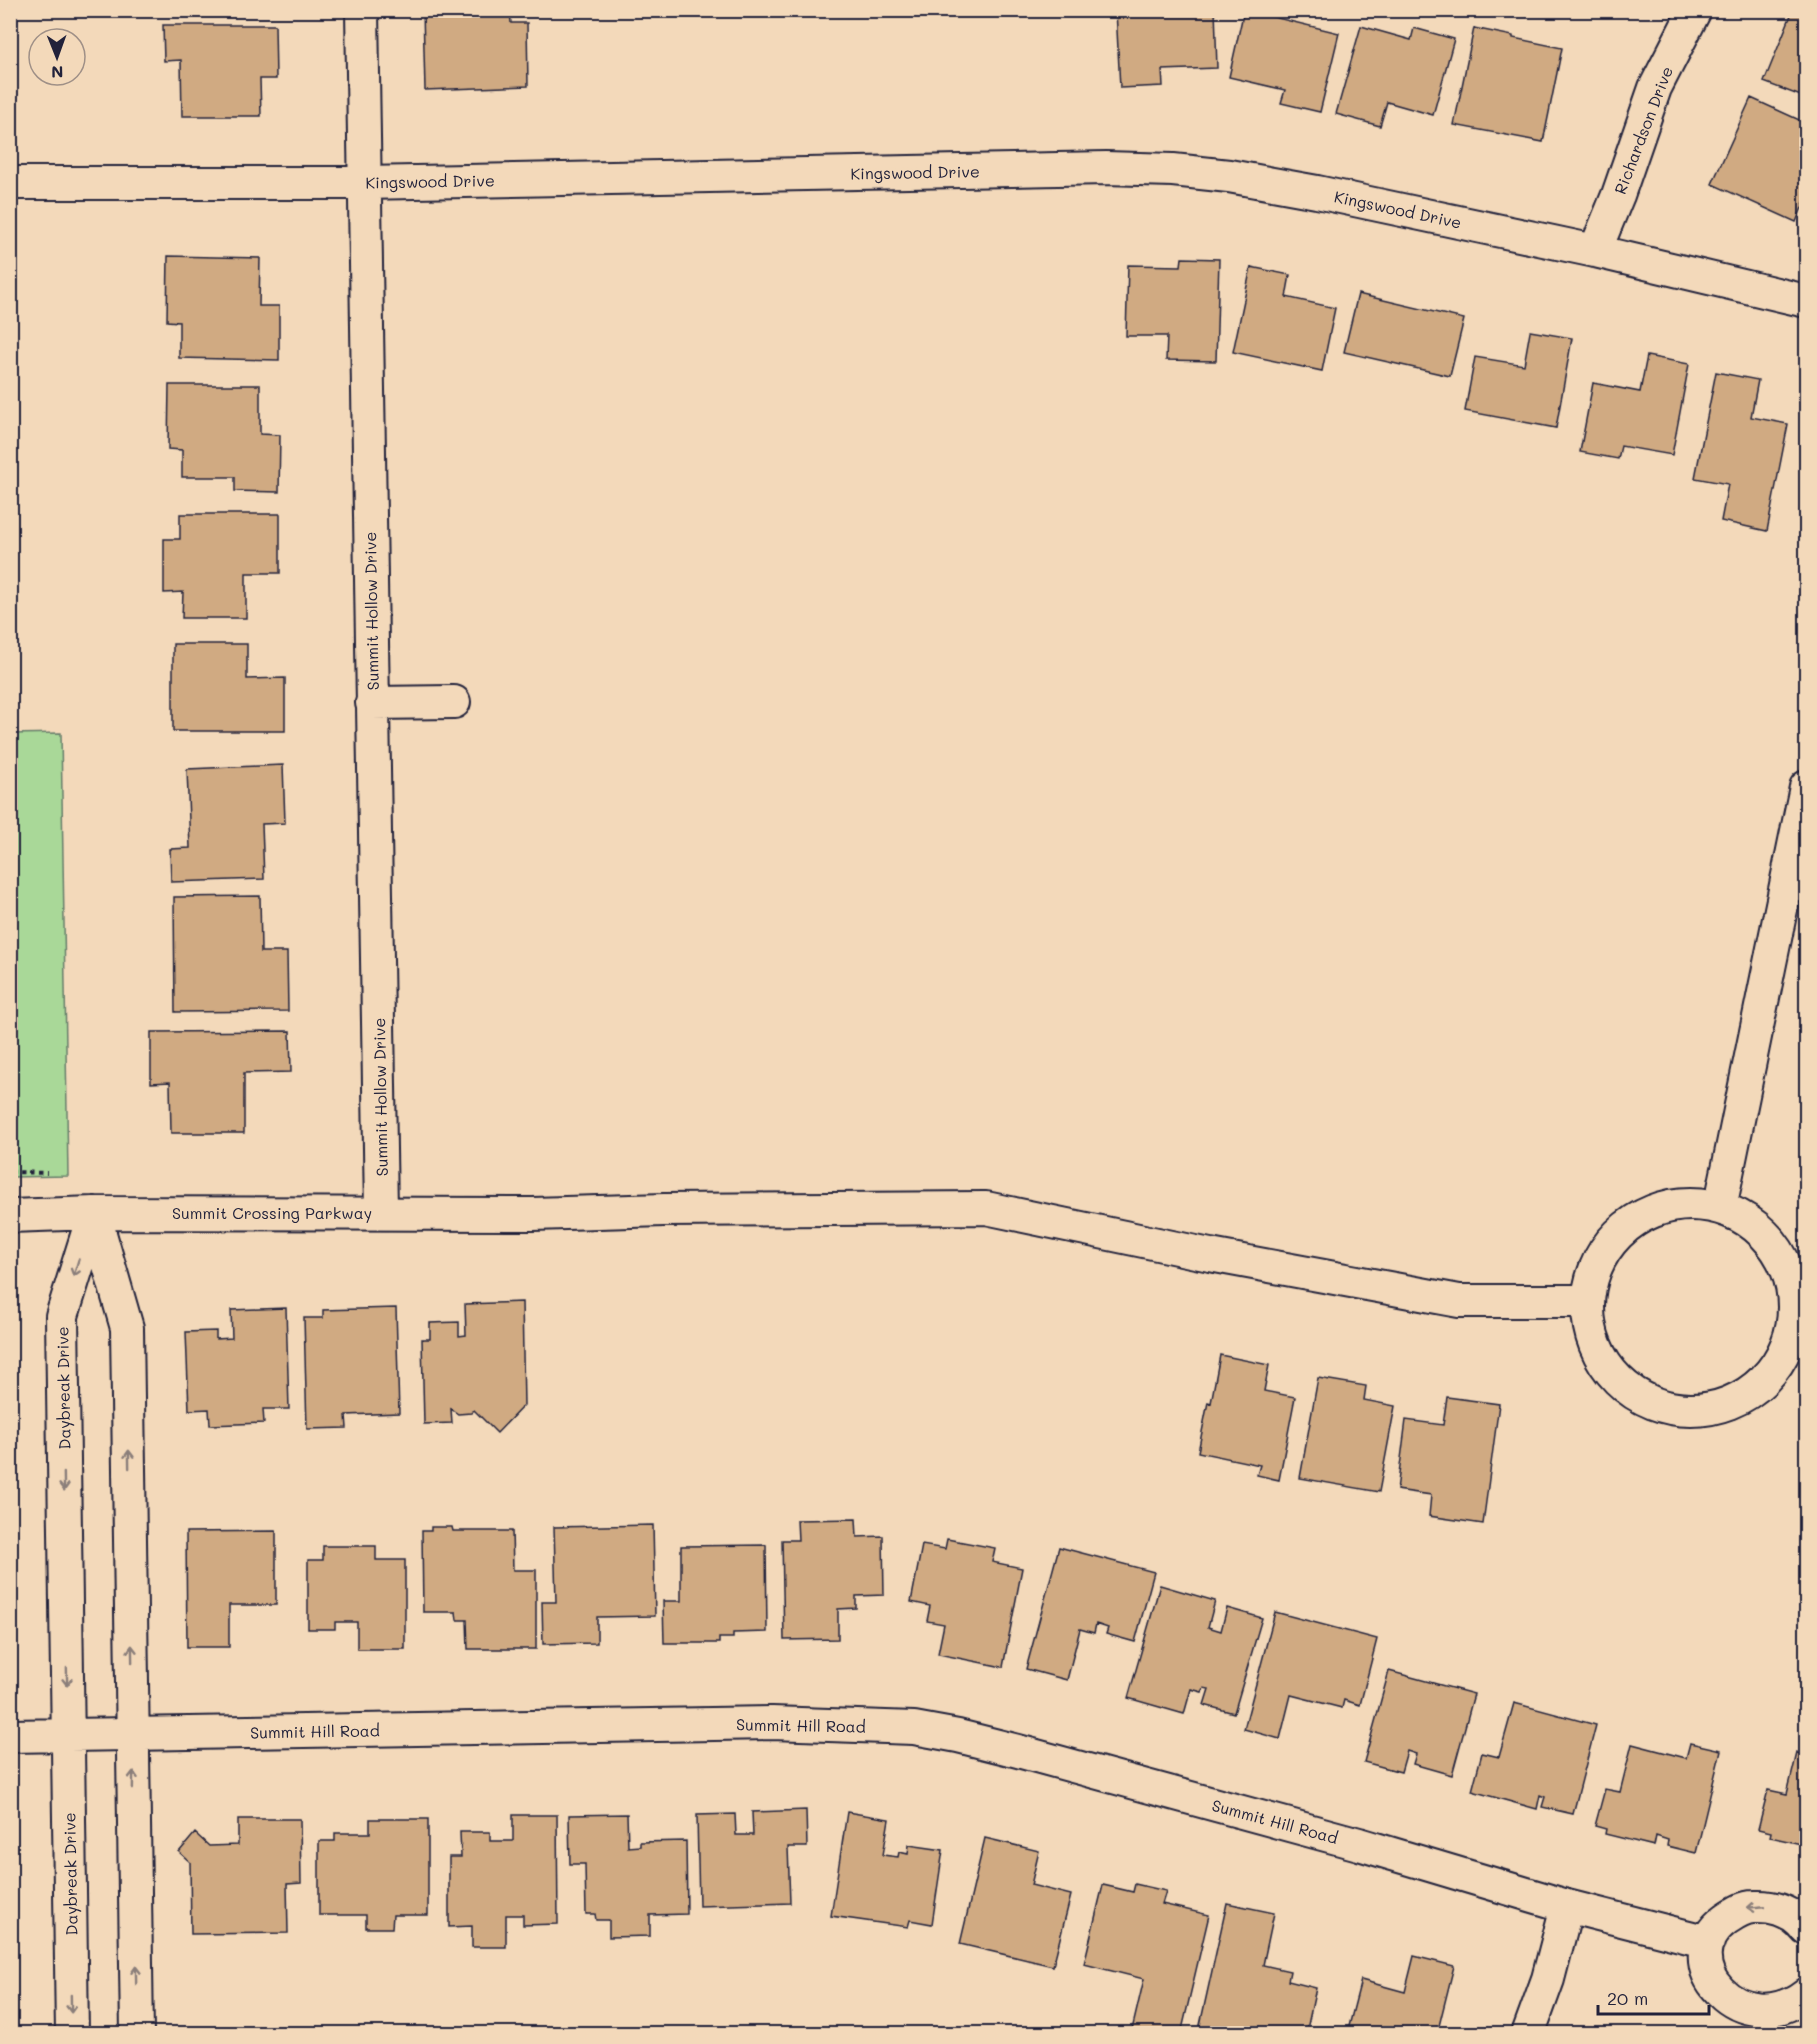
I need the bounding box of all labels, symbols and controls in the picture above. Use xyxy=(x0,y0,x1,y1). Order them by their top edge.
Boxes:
north arrow xyxy=(27,27,87,87)
text: N xyxy=(51,62,64,83)
street label: Richardson Drive xyxy=(1609,63,1677,197)
street label: Kingswood Drive xyxy=(850,160,980,184)
street label: Kingswood Drive xyxy=(365,169,495,193)
street label: Kingswood Drive xyxy=(1332,185,1464,233)
street label: Summit Hollow Drive xyxy=(359,532,383,690)
street label: Summit Hollow Drive xyxy=(368,1018,392,1176)
street label: Summit Crossing Parkway xyxy=(172,1202,372,1223)
one-way arrow xyxy=(70,1258,81,1277)
street label: Daybreak Drive xyxy=(51,1326,75,1450)
one-way arrow xyxy=(124,1450,135,1470)
one-way arrow xyxy=(59,1472,70,1492)
one-way arrow xyxy=(127,1645,138,1665)
one-way arrow xyxy=(61,1667,73,1687)
street label: Summit Hill Road xyxy=(736,1713,866,1737)
street label: Summit Hill Road xyxy=(250,1719,380,1743)
one-way arrow xyxy=(128,1771,139,1791)
street label: Summit Hill Road xyxy=(1210,1794,1340,1848)
street label: Daybreak Drive xyxy=(58,1812,82,1936)
one-way arrow xyxy=(1746,1902,1766,1913)
one-way arrow xyxy=(130,1966,142,1986)
scale bar xyxy=(1598,1978,1709,2016)
text: 20 m xyxy=(1607,1986,1648,2010)
one-way arrow xyxy=(65,1993,77,2013)

